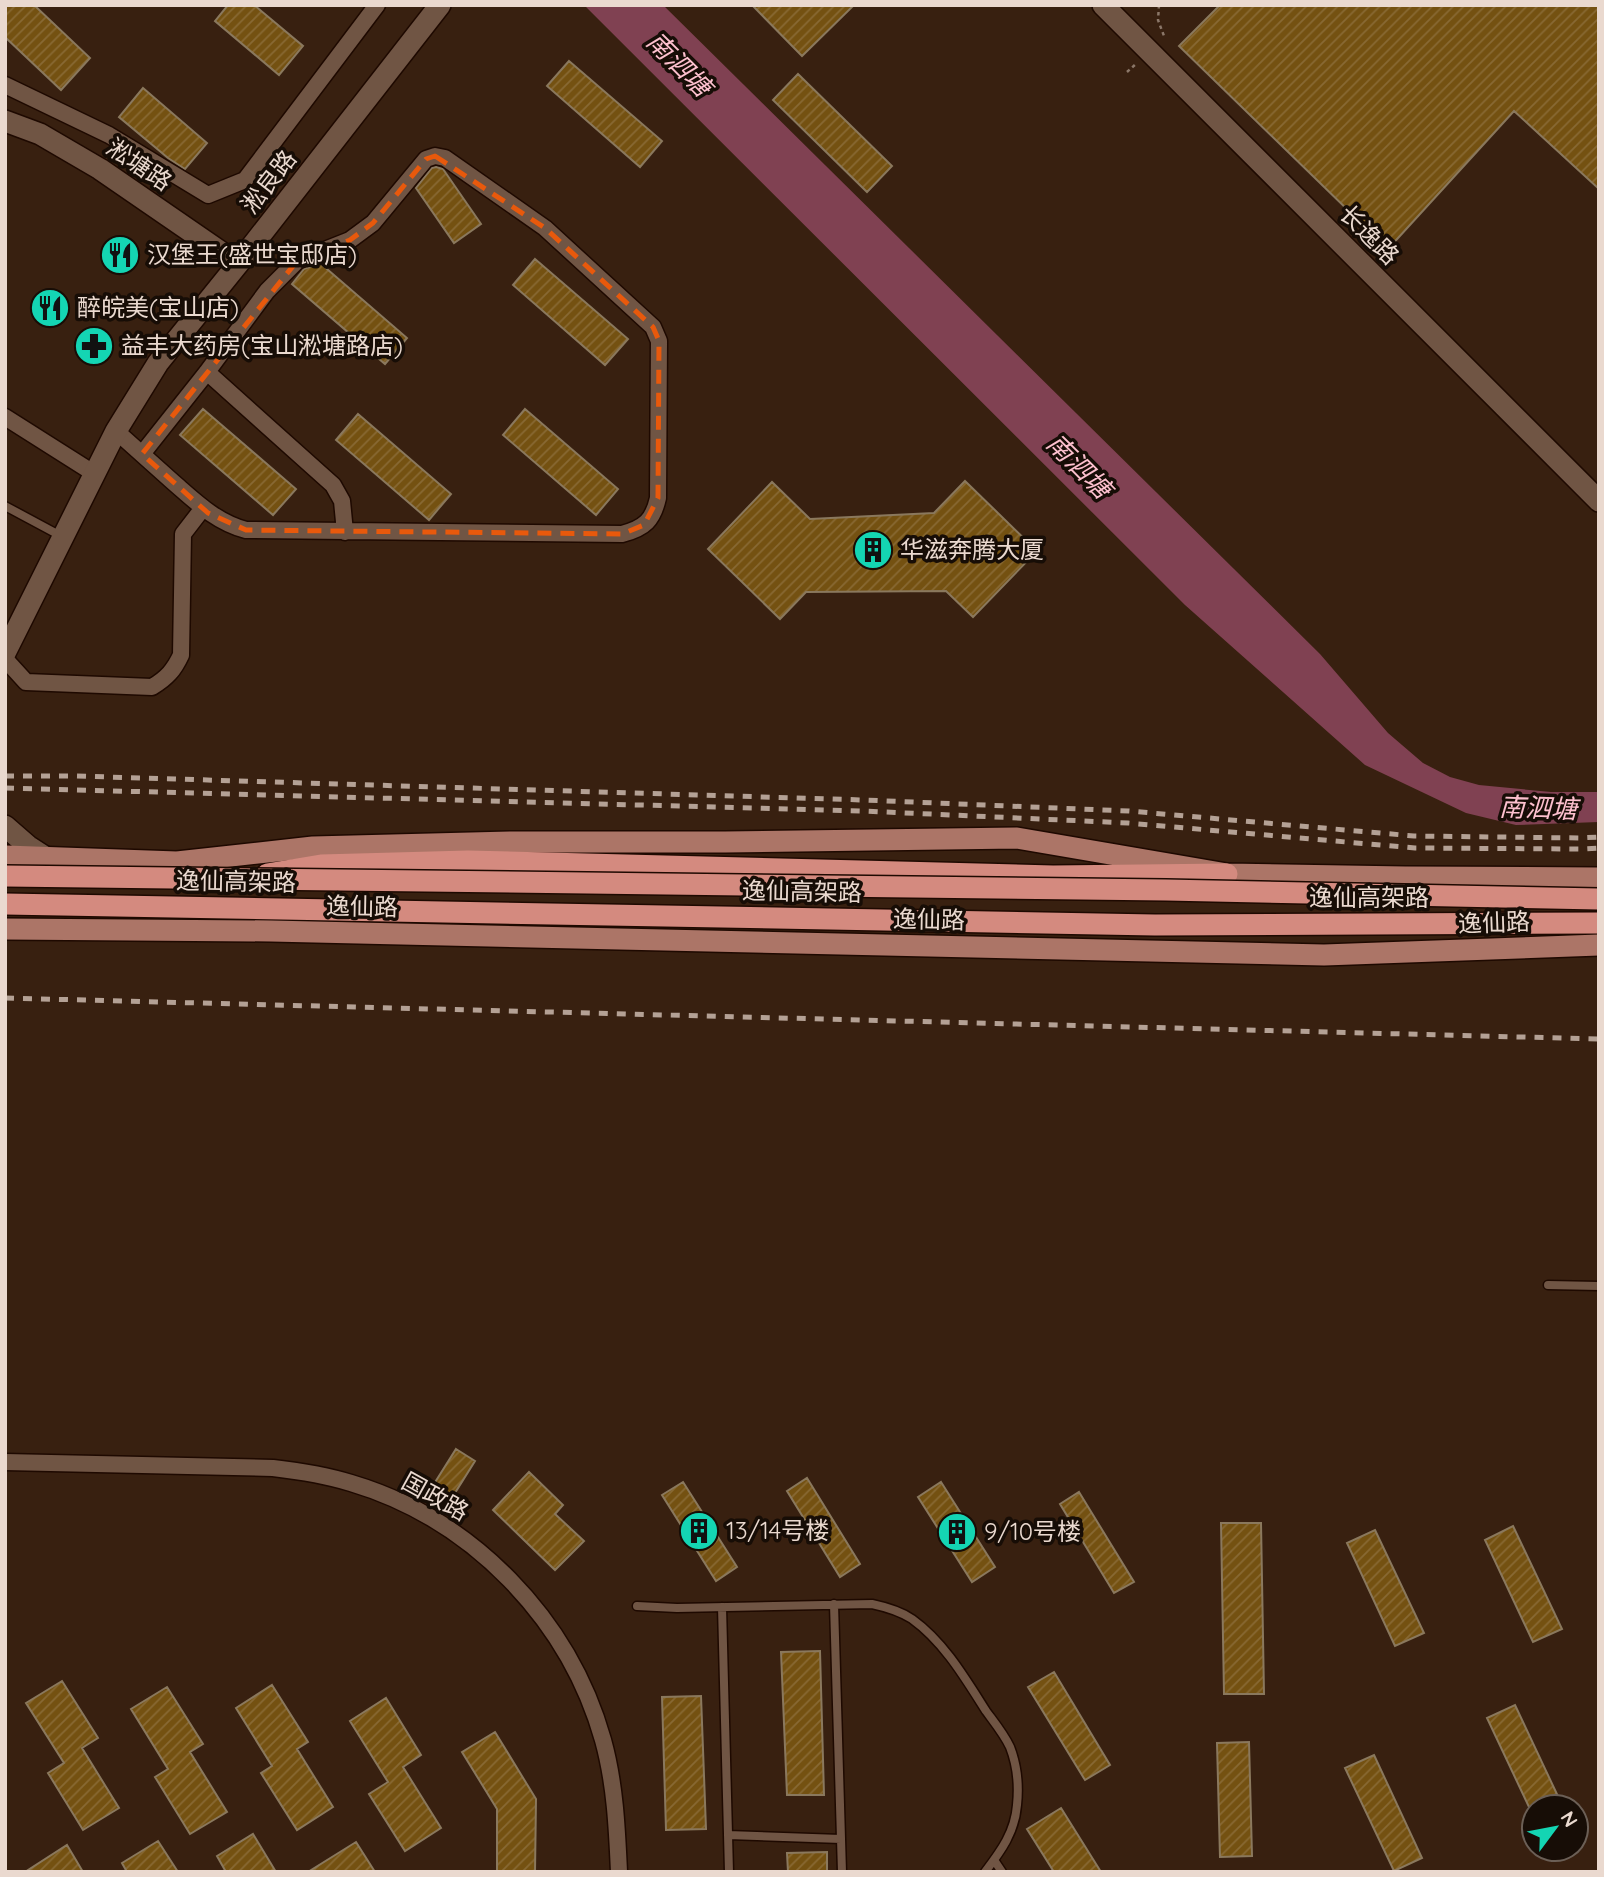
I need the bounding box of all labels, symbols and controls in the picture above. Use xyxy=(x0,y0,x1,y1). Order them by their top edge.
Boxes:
water label: 南泗塘 xyxy=(640,24,721,106)
street label: 淞塘路 xyxy=(101,132,178,197)
street label: 淞良路 xyxy=(234,144,302,219)
street label: 长逸路 xyxy=(1334,198,1406,270)
restaurant icon: 汉堡王(盛世宝邸店) xyxy=(99,234,141,276)
place label: 汉堡王(盛世宝邸店) xyxy=(147,239,357,269)
restaurant icon: 醉皖美(宝山店) xyxy=(29,287,71,329)
place label: 醉皖美(宝山店) xyxy=(77,292,239,322)
pharmacy icon: 益丰大药房(宝山淞塘路店) xyxy=(73,325,115,367)
place label: 益丰大药房(宝山淞塘路店) xyxy=(121,330,403,360)
water label: 南泗塘 xyxy=(1040,426,1121,508)
building icon: 华滋奔腾大厦 xyxy=(852,529,894,571)
place label: 华滋奔腾大厦 xyxy=(900,534,1044,564)
water label: 南泗塘 xyxy=(1498,790,1582,825)
street label: 逸仙高架路 xyxy=(176,865,296,897)
street label: 逸仙高架路 xyxy=(742,875,862,907)
street label: 逸仙高架路 xyxy=(1309,882,1429,912)
street label: 逸仙路 xyxy=(326,890,398,922)
street label: 逸仙路 xyxy=(893,903,965,935)
street label: 逸仙路 xyxy=(1457,906,1530,938)
street label: 国政路 xyxy=(397,1466,474,1527)
building icon: 13/14号楼 xyxy=(678,1510,720,1552)
building icon: 9/10号楼 xyxy=(936,1511,978,1553)
place label: 13/14号楼 xyxy=(726,1515,829,1545)
place label: 9/10号楼 xyxy=(984,1516,1081,1546)
north arrow xyxy=(1520,1793,1590,1863)
text: N xyxy=(1556,1807,1583,1831)

